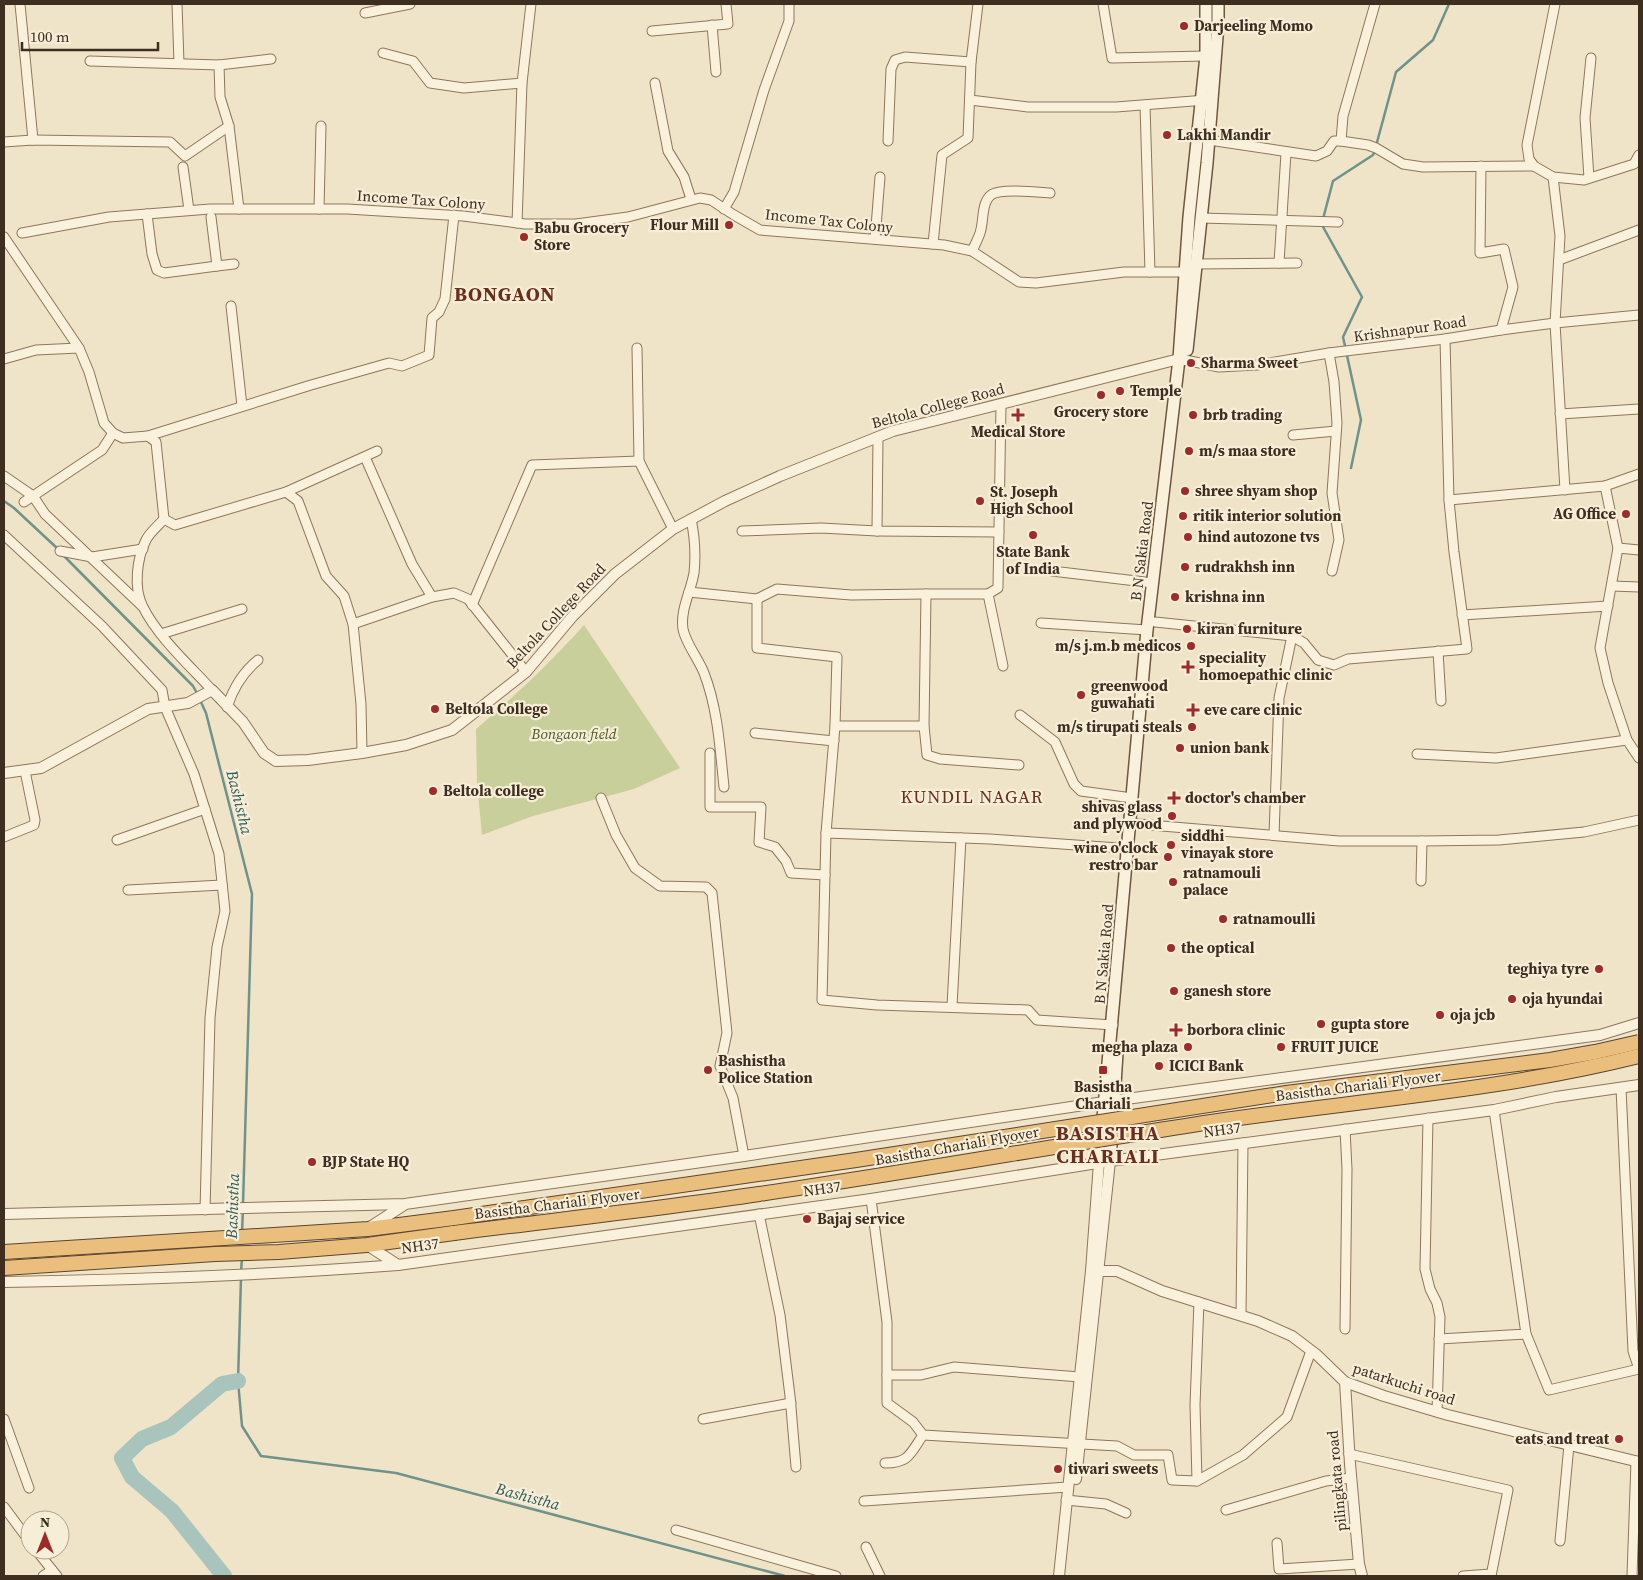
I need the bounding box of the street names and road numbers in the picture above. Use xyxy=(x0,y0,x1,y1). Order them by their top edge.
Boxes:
street label: Income Tax Colony xyxy=(356,185,486,214)
street label: Income Tax Colony xyxy=(764,203,894,238)
street label: Krishnapur Road xyxy=(1352,310,1468,347)
street label: Beltola College Road xyxy=(869,378,1007,433)
street label: B N Sakia Road xyxy=(1125,499,1158,602)
street label: Beltola College Road xyxy=(501,558,610,673)
street label: B N Sakia Road xyxy=(1089,902,1118,1005)
street label: Basistha Chariali Flyover xyxy=(1274,1065,1442,1106)
street label: NH37 xyxy=(1202,1116,1242,1143)
street label: Basistha Chariali Flyover xyxy=(873,1121,1041,1170)
street label: NH37 xyxy=(802,1175,842,1202)
street label: Basistha Chariali Flyover xyxy=(473,1183,641,1224)
street label: NH37 xyxy=(400,1232,440,1259)
street label: patarkuchi road xyxy=(1350,1357,1459,1410)
street label: pilingkata road xyxy=(1322,1429,1351,1532)

